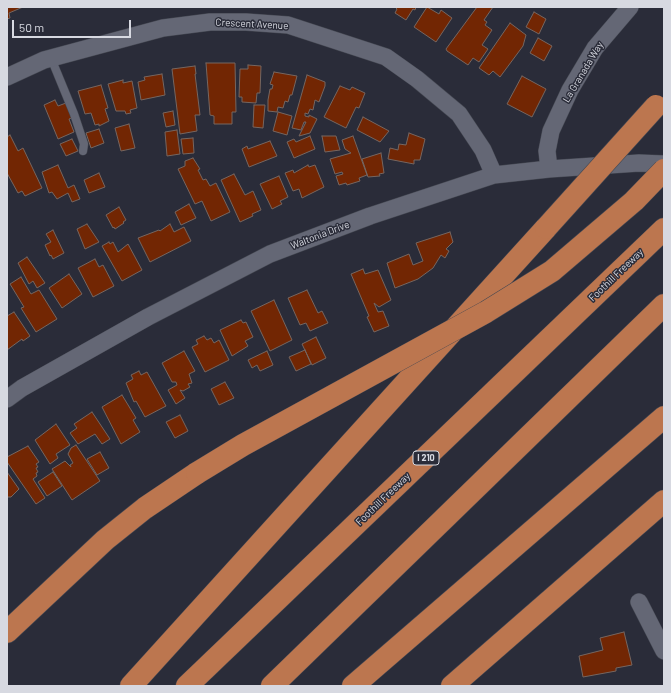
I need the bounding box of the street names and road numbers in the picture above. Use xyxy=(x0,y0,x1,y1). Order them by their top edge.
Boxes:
street label: Crescent Avenue xyxy=(215,16,289,32)
street label: La Granada Way xyxy=(560,39,606,105)
street label: Waltonia Drive xyxy=(289,218,351,252)
street label: Foothill Freeway xyxy=(586,246,646,304)
road number: I 210 xyxy=(413,451,439,465)
street label: Foothill Freeway xyxy=(353,470,413,528)

